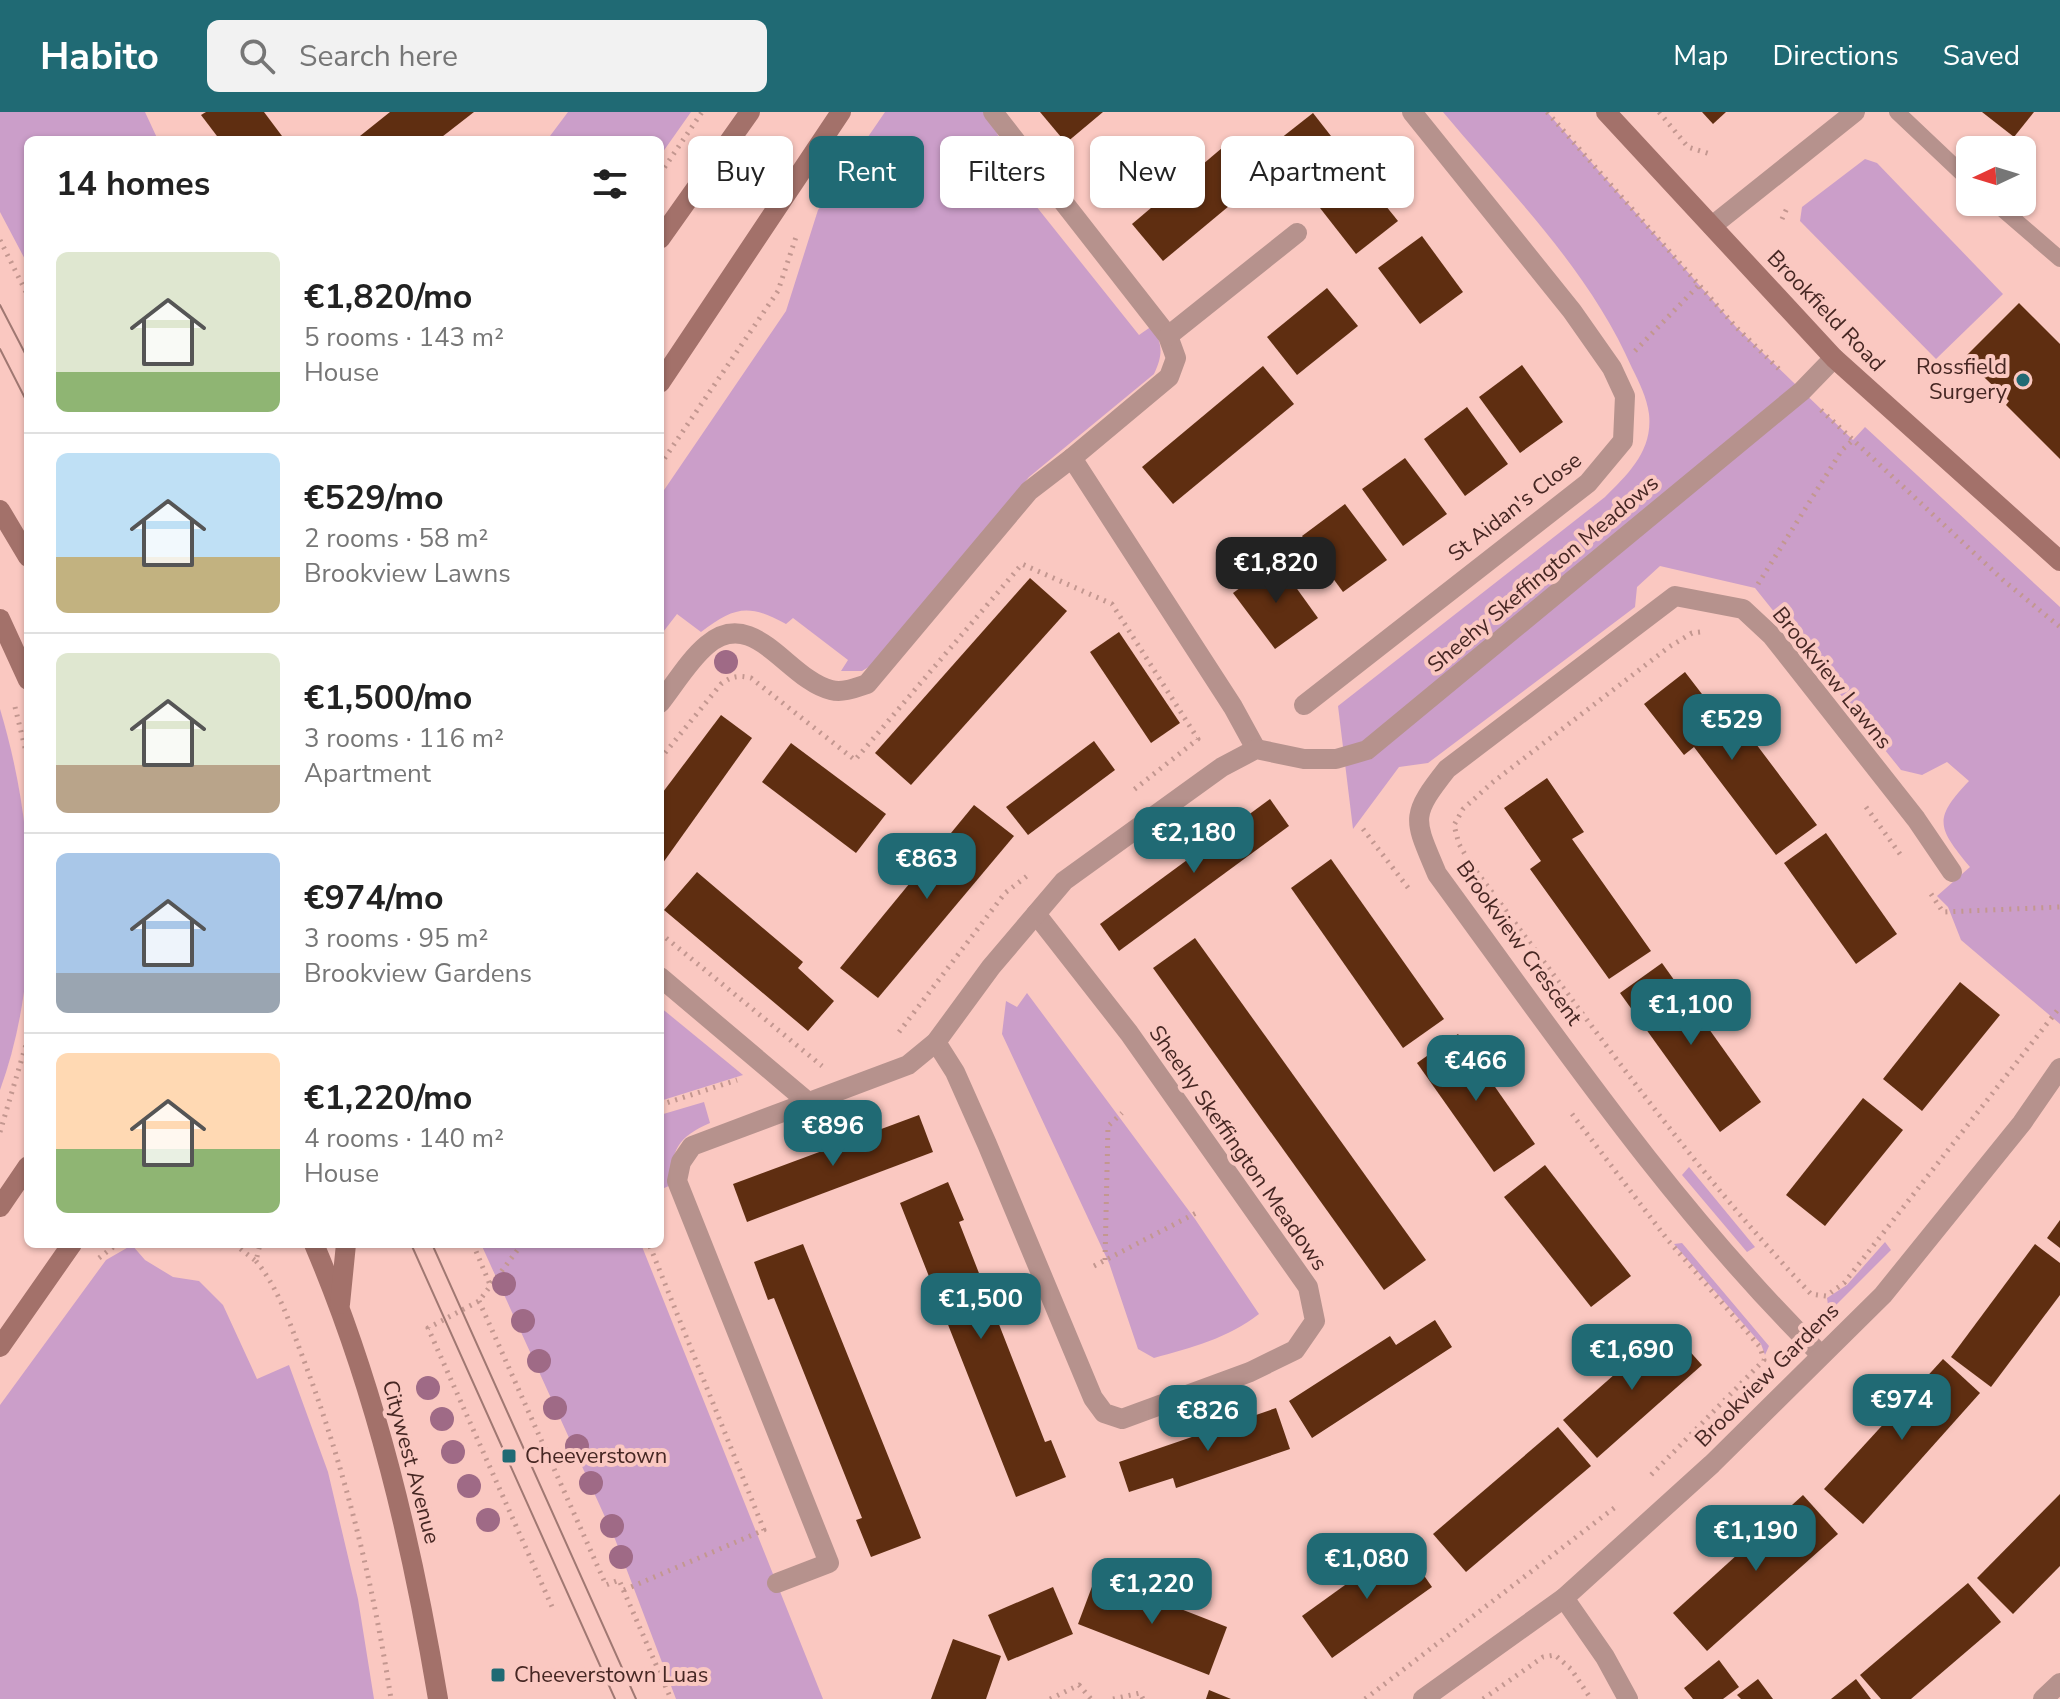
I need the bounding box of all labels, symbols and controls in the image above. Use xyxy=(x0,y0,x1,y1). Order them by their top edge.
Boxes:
search box xyxy=(207,20,767,92)
text: Habito xyxy=(40,31,159,82)
icon: search xyxy=(235,34,279,78)
text: Search here xyxy=(299,36,458,77)
text: Map xyxy=(1673,37,1728,75)
text: Directions xyxy=(1772,37,1899,75)
text: Saved xyxy=(1943,37,2020,75)
chip: Buy xyxy=(688,136,793,208)
chip: Rent xyxy=(809,136,924,208)
chip: Filters xyxy=(940,136,1074,208)
chip: New xyxy=(1090,136,1205,208)
chip: Apartment xyxy=(1221,136,1414,208)
north arrow xyxy=(1956,136,2036,216)
map controls xyxy=(1956,136,2036,216)
text: 14 homes xyxy=(56,161,210,207)
icon: filters xyxy=(588,162,632,206)
street label: Brookfield Road xyxy=(1760,244,1892,378)
text: €1,820/mo xyxy=(304,274,472,320)
icon: home xyxy=(120,284,216,380)
text: 5 rooms · 143 m² xyxy=(304,320,504,355)
place label: Rossfield Surgery xyxy=(1916,352,2008,407)
text: House xyxy=(304,355,379,390)
marker: Rossfield Surgery xyxy=(2014,371,2032,389)
street label: St Aidan's Close xyxy=(1442,445,1588,569)
street label: Sheehy Skeffington Meadows xyxy=(1421,468,1665,680)
text: €529/mo xyxy=(304,475,444,521)
icon: home xyxy=(120,485,216,581)
text: 2 rooms · 58 m² xyxy=(304,521,488,556)
pin: €1,820 xyxy=(1211,537,1341,605)
text: €1,820 xyxy=(1234,545,1318,580)
text: Brookview Lawns xyxy=(304,556,511,591)
street label: Brookview Lawns xyxy=(1765,601,1899,755)
text: €1,500/mo xyxy=(304,675,472,721)
icon: home xyxy=(120,685,216,781)
pin: €529 xyxy=(1685,694,1779,762)
text: €529 xyxy=(1701,702,1763,737)
text: 3 rooms · 116 m² xyxy=(304,721,504,756)
text: Apartment xyxy=(304,756,431,791)
pin: €2,180 xyxy=(1129,807,1259,875)
text: €2,180 xyxy=(1152,815,1236,850)
pin: €863 xyxy=(880,833,974,901)
text: €863 xyxy=(896,841,958,876)
street label: Brookview Crescent xyxy=(1449,855,1589,1032)
text: €974/mo xyxy=(304,875,444,921)
icon: home xyxy=(120,885,216,981)
text: 3 rooms · 95 m² xyxy=(304,921,488,956)
text: Brookview Gardens xyxy=(304,956,532,991)
pin: €1,100 xyxy=(1626,979,1756,1047)
text: €1,100 xyxy=(1649,987,1733,1022)
street label: Sheehy Skeffington Meadows xyxy=(1142,1019,1334,1277)
pin: €466 xyxy=(1429,1035,1523,1103)
text: €466 xyxy=(1445,1043,1507,1078)
text: €1,220/mo xyxy=(304,1075,472,1121)
icon: home xyxy=(120,1085,216,1181)
pin: €896 xyxy=(786,1100,880,1168)
text: €896 xyxy=(802,1108,864,1143)
text: 4 rooms · 140 m² xyxy=(304,1121,504,1156)
text: House xyxy=(304,1156,379,1191)
pin: €1,500 xyxy=(916,1273,1046,1341)
text: €1,500 xyxy=(939,1281,1023,1316)
street label: Brookview Gardens xyxy=(1688,1296,1846,1454)
pin: €1,690 xyxy=(1567,1324,1697,1392)
text: €1,690 xyxy=(1590,1332,1674,1367)
pin: €974 xyxy=(1855,1374,1949,1442)
street label: Citywest Avenue xyxy=(375,1377,447,1547)
text: €974 xyxy=(1871,1382,1933,1417)
pin: €826 xyxy=(1161,1385,1255,1453)
text: €826 xyxy=(1177,1393,1239,1428)
place label: Cheeverstown xyxy=(525,1441,667,1471)
marker: Cheeverstown xyxy=(500,1447,518,1465)
pin: €1,190 xyxy=(1691,1505,1821,1573)
text: €1,190 xyxy=(1714,1513,1798,1548)
pin: €1,080 xyxy=(1302,1533,1432,1601)
text: €1,080 xyxy=(1325,1541,1409,1576)
pin: €1,220 xyxy=(1087,1558,1217,1626)
text: €1,220 xyxy=(1110,1566,1194,1601)
place label: Cheeverstown Luas xyxy=(514,1660,708,1690)
marker: Cheeverstown Luas xyxy=(489,1666,507,1684)

